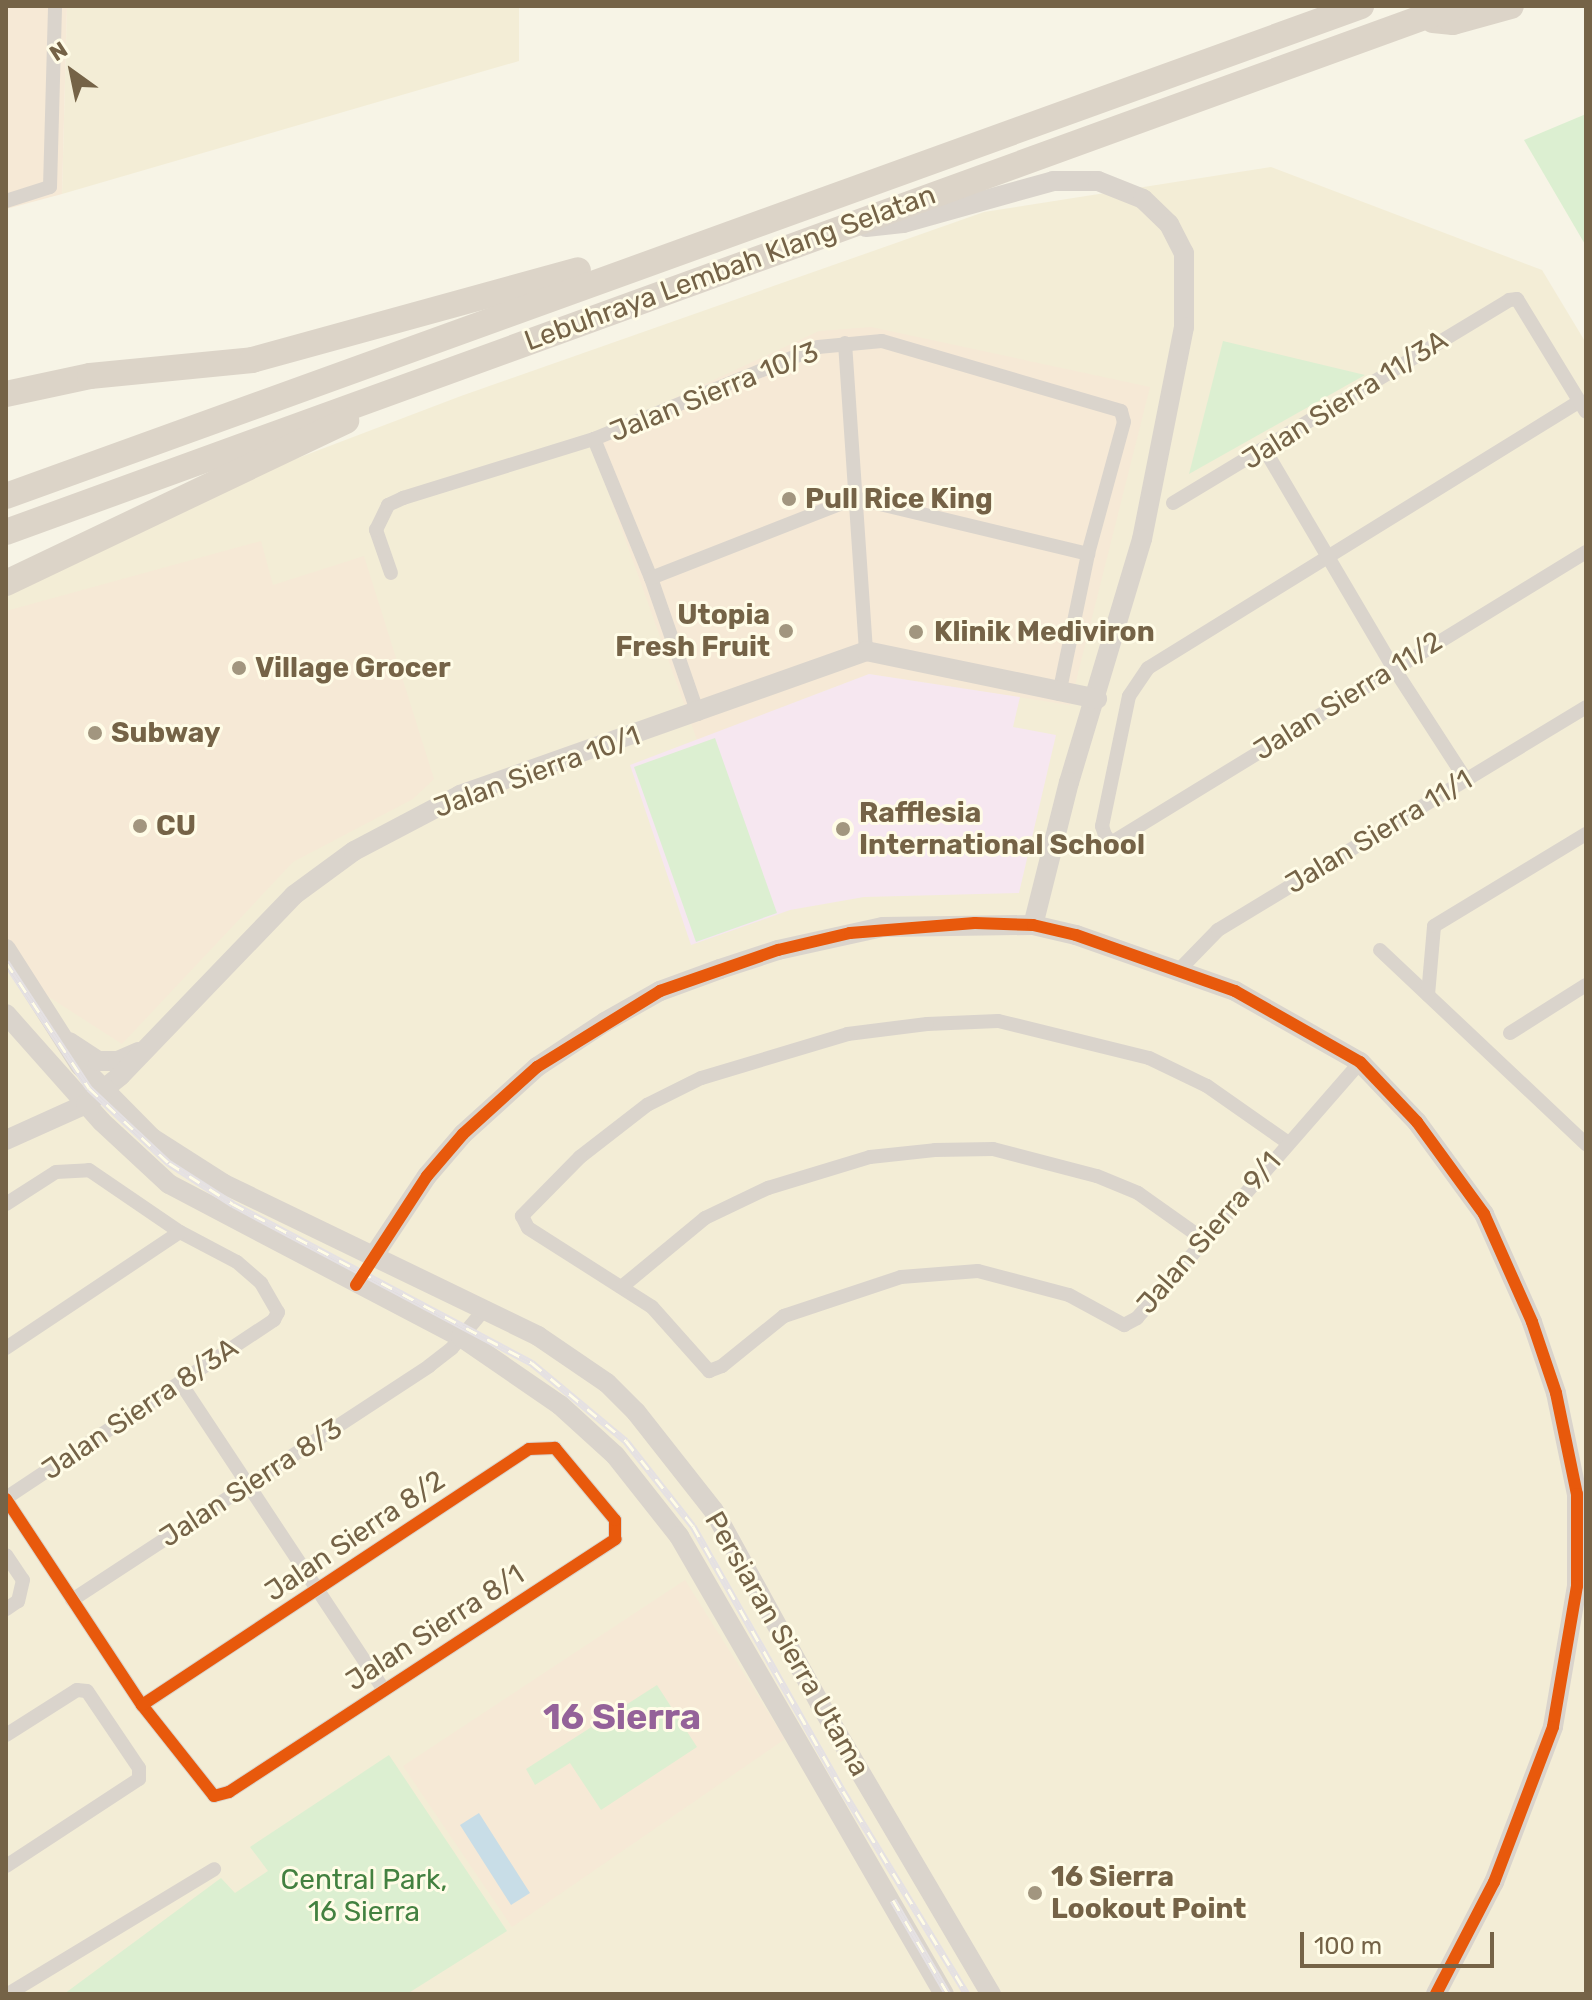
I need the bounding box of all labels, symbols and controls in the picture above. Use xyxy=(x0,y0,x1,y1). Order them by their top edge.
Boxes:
north arrow xyxy=(32,32,112,112)
text: N xyxy=(45,36,73,67)
street label: Lebuhraya Lembah Klang Selatan xyxy=(520,178,940,358)
street label: Jalan Sierra 11/3A xyxy=(1236,323,1454,477)
street label: Jalan Sierra 10/3 xyxy=(605,335,823,449)
place label: Pull Rice King xyxy=(805,482,993,516)
marker: Pull Rice King xyxy=(780,490,798,508)
place label: Utopia Fresh Fruit xyxy=(615,598,770,664)
place label: Klinik Mediviron xyxy=(934,615,1155,649)
marker: Klinik Mediviron xyxy=(905,621,927,643)
marker: Utopia Fresh Fruit xyxy=(777,622,795,640)
street label: Jalan Sierra 11/2 xyxy=(1248,625,1448,767)
place label: Village Grocer xyxy=(255,651,451,685)
marker: Village Grocer xyxy=(230,659,248,677)
place label: Subway xyxy=(111,716,220,750)
street label: Jalan Sierra 10/1 xyxy=(429,719,645,825)
marker: Subway xyxy=(86,724,104,742)
street label: Jalan Sierra 11/1 xyxy=(1280,763,1478,901)
place label: Rafflesia International School xyxy=(859,796,1145,862)
place label: CU xyxy=(156,809,196,843)
marker: CU xyxy=(131,817,149,835)
marker: Rafflesia International School xyxy=(834,820,852,838)
street label: Jalan Sierra 9/1 xyxy=(1130,1145,1288,1321)
street label: Jalan Sierra 8/3A xyxy=(36,1331,244,1487)
street label: Jalan Sierra 8/3 xyxy=(154,1412,348,1554)
street label: Jalan Sierra 8/2 xyxy=(259,1463,451,1609)
street label: Persiaran Sierra Utama xyxy=(697,1506,877,1782)
street label: Jalan Sierra 8/1 xyxy=(340,1558,530,1698)
district label: 16 Sierra xyxy=(543,1695,701,1739)
place label: 16 Sierra Lookout Point xyxy=(1051,1860,1246,1926)
park label: Central Park, 16 Sierra xyxy=(281,1863,447,1929)
marker: 16 Sierra Lookout Point xyxy=(1026,1884,1044,1902)
scale bar xyxy=(1304,1916,1498,1966)
text: 100 m xyxy=(1314,1932,1382,1960)

